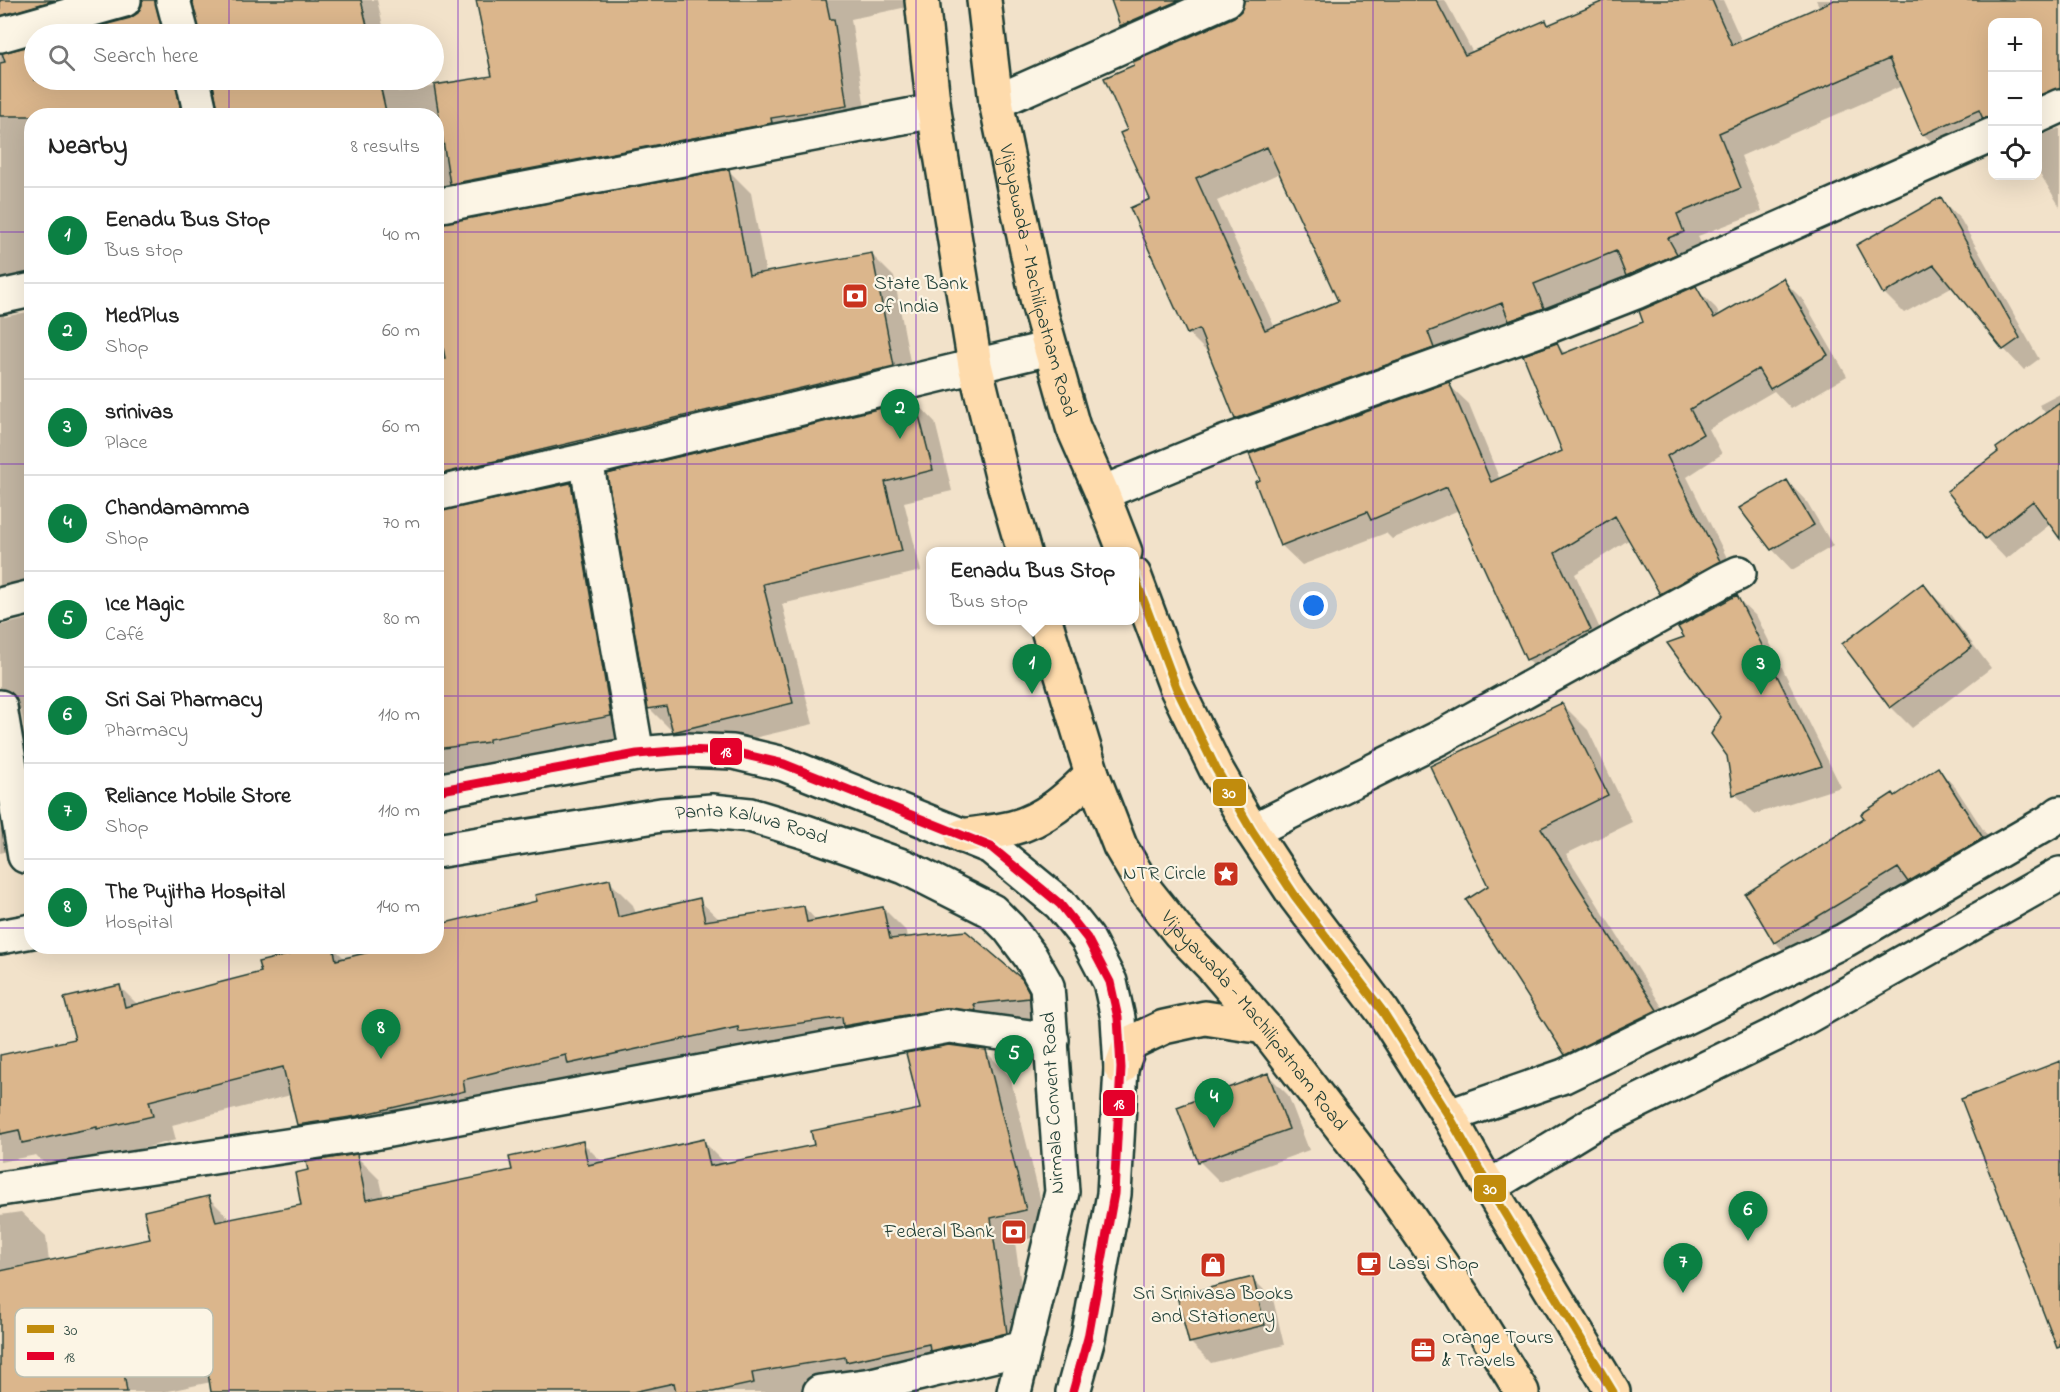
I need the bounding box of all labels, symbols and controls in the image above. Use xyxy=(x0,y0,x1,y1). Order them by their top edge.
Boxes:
map controls xyxy=(1988,18,2042,180)
button: + xyxy=(1988,18,2042,72)
search box xyxy=(24,24,444,90)
icon: search xyxy=(45,41,78,74)
text: Search here xyxy=(93,41,198,73)
button: − xyxy=(1988,72,2042,126)
button: locate xyxy=(1988,126,2042,180)
text: Nearby xyxy=(48,128,127,166)
text: 8 results xyxy=(351,133,420,162)
street label: Vijayawada - Machilipatnam Road xyxy=(991,141,1084,420)
text: Eenadu Bus Stop xyxy=(105,205,270,237)
text: 1 xyxy=(64,221,71,250)
text: 40 m xyxy=(383,221,420,250)
text: Bus stop xyxy=(105,237,183,266)
place label: State Bank of India xyxy=(874,270,968,322)
bank icon: State Bank of India xyxy=(840,281,870,311)
text: MedPlus xyxy=(105,301,179,333)
text: 2 xyxy=(63,317,72,346)
text: 60 m xyxy=(382,317,420,346)
text: Shop xyxy=(105,333,149,362)
pin: 2 xyxy=(880,390,920,439)
text: srinivas xyxy=(105,397,173,429)
text: 3 xyxy=(63,413,72,442)
text: 60 m xyxy=(382,413,420,442)
text: Place xyxy=(105,429,147,458)
text: Chandamamma xyxy=(105,493,249,525)
text: 4 xyxy=(63,509,72,538)
text: 70 m xyxy=(383,509,420,538)
text: Shop xyxy=(105,525,149,554)
popup xyxy=(926,547,1139,625)
text: Eenadu Bus Stop xyxy=(950,556,1115,588)
text: Bus stop xyxy=(950,588,1028,617)
text: Ice Magic xyxy=(105,589,184,621)
your location xyxy=(1299,591,1328,620)
text: 5 xyxy=(62,605,73,634)
text: 80 m xyxy=(383,605,420,634)
text: Café xyxy=(105,621,144,650)
pin: 1 xyxy=(1012,644,1052,694)
pin: 3 xyxy=(1742,646,1780,695)
text: Sri Sai Pharmacy xyxy=(105,685,262,717)
text: 6 xyxy=(63,701,72,730)
text: 110 m xyxy=(378,701,420,730)
text: Pharmacy xyxy=(105,717,188,746)
line badge: 18 xyxy=(709,737,743,766)
text: 18 xyxy=(720,741,732,765)
line badge: 30 xyxy=(1212,778,1247,807)
text: Reliance Mobile Store xyxy=(105,781,291,813)
text: 30 xyxy=(1221,782,1236,806)
street label: Panta Kaluva Road xyxy=(674,796,832,853)
text: 7 xyxy=(63,797,72,826)
text: 110 m xyxy=(378,797,420,826)
text: Shop xyxy=(105,813,149,842)
place icon: NTR Circle xyxy=(1211,859,1241,889)
place label: NTR Circle xyxy=(1123,860,1206,889)
text: The Pujitha Hospital xyxy=(105,877,285,909)
text: 8 xyxy=(64,893,71,922)
text: 140 m xyxy=(376,893,420,922)
street label: Vijayawada - Machilipatnam Road xyxy=(1152,904,1354,1137)
text: Hospital xyxy=(105,909,173,938)
pin: 8 xyxy=(362,1010,400,1059)
street label: Nirmala Convent Road xyxy=(1035,1011,1073,1195)
pin: 5 xyxy=(994,1036,1034,1085)
pin: 4 xyxy=(1194,1078,1234,1128)
line badge: 18 xyxy=(1102,1089,1136,1117)
text: 18 xyxy=(1113,1093,1125,1117)
line badge: 30 xyxy=(1473,1174,1507,1203)
text: 30 xyxy=(1482,1178,1497,1202)
pin: 6 xyxy=(1728,1192,1768,1241)
bank icon: Federal Bank xyxy=(999,1217,1029,1247)
place label: Federal Bank xyxy=(883,1218,994,1247)
pin: 7 xyxy=(1664,1244,1702,1293)
cafe icon: Lassi Shop xyxy=(1354,1249,1384,1279)
shop icon: Sri Srinivasa Books and Stationery xyxy=(1198,1250,1228,1280)
place label: Lassi Shop xyxy=(1388,1250,1479,1279)
place label: Sri Srinivasa Books and Stationery xyxy=(1133,1280,1293,1332)
legend xyxy=(15,1308,213,1377)
text: 30 xyxy=(64,1319,78,1343)
place label: Orange Tours & Travels xyxy=(1442,1324,1554,1376)
office icon: Orange Tours & Travels xyxy=(1408,1335,1438,1365)
text: 18 xyxy=(64,1346,75,1370)

